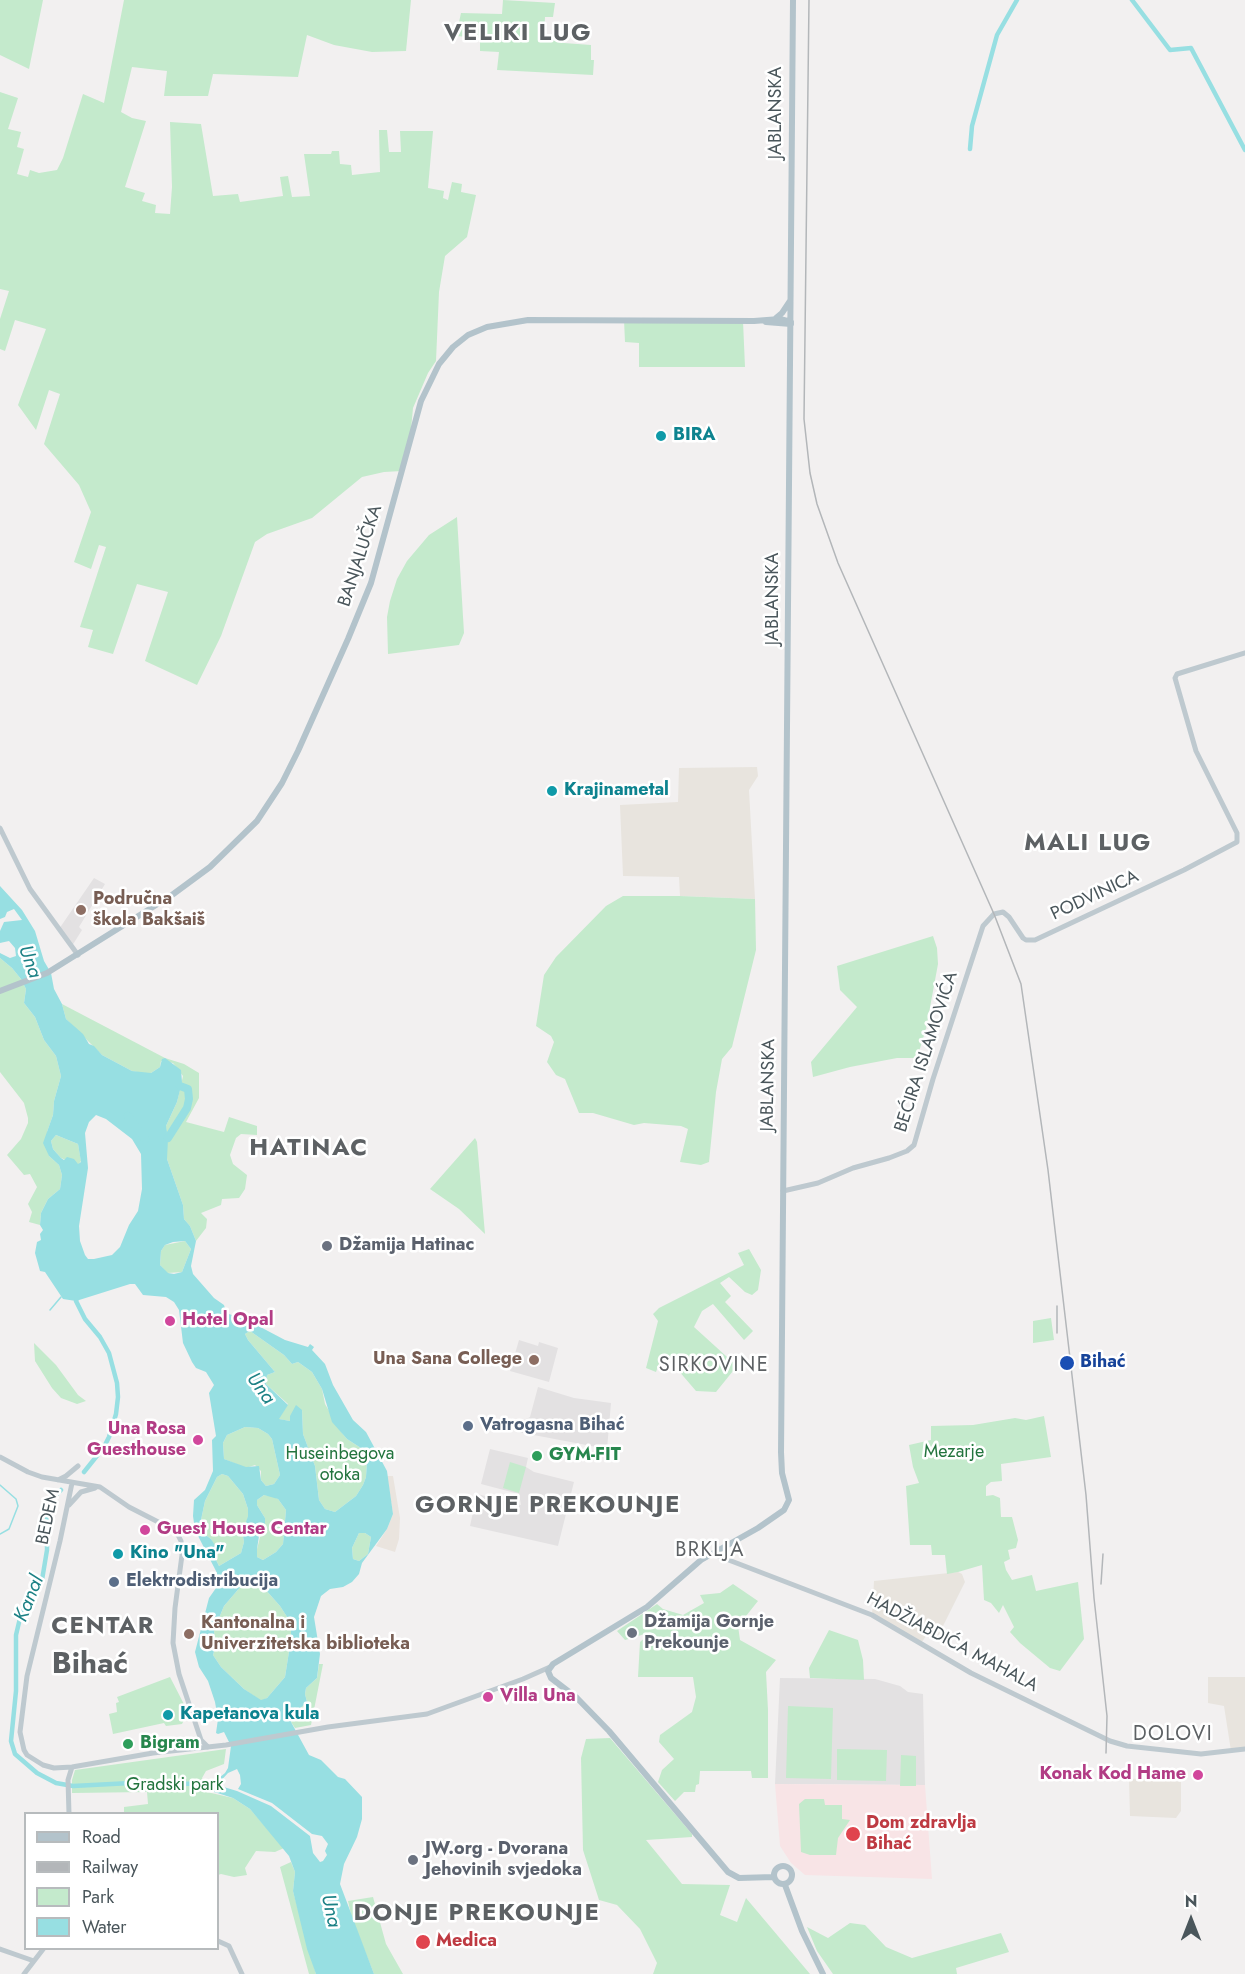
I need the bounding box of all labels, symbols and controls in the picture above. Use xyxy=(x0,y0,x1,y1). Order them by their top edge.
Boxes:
district label: VELIKI LUG xyxy=(444,20,592,48)
street label: JABLANSKA xyxy=(766,67,788,159)
place label: BIRA xyxy=(673,425,716,447)
marker: BIRA xyxy=(654,429,668,443)
street label: BANJALUČKA xyxy=(334,502,388,610)
street label: JABLANSKA xyxy=(763,553,785,645)
place label: Krajinametal xyxy=(564,780,669,802)
marker: Krajinametal xyxy=(545,784,559,798)
district label: MALI LUG xyxy=(1024,830,1152,858)
street label: PODVINICA xyxy=(1048,866,1142,926)
place label: Područna škola Bakšaiš xyxy=(93,889,205,932)
marker: Područna škola Bakšaiš xyxy=(74,903,88,917)
water label: Una xyxy=(12,942,46,982)
street label: BEĆIRA ISLAMOVIĆA xyxy=(891,969,963,1135)
street label: JABLANSKA xyxy=(757,1039,781,1131)
district label: HATINAC xyxy=(249,1135,369,1163)
place label: Džamija Hatinac xyxy=(339,1235,474,1257)
marker: Džamija Hatinac xyxy=(320,1239,334,1253)
place label: Hotel Opal xyxy=(182,1310,274,1332)
marker: Hotel Opal xyxy=(163,1314,177,1328)
place label: Una Sana College xyxy=(373,1349,522,1371)
place label: Bihać xyxy=(1080,1352,1126,1374)
marker: Una Sana College xyxy=(527,1353,541,1367)
district label: SIRKOVINE xyxy=(659,1354,769,1378)
marker: Bihać xyxy=(1058,1354,1076,1372)
water label: Una xyxy=(240,1368,280,1410)
place label: Vatrogasna Bihać xyxy=(480,1415,625,1437)
place label: Una Rosa Guesthouse xyxy=(87,1419,186,1462)
marker: Vatrogasna Bihać xyxy=(461,1419,475,1433)
marker: Una Rosa Guesthouse xyxy=(191,1433,205,1447)
park label: Mezarje xyxy=(924,1442,984,1464)
park label: Huseinbegova otoka xyxy=(286,1444,394,1486)
place label: GYM-FIT xyxy=(549,1445,621,1467)
marker: GYM-FIT xyxy=(530,1449,544,1463)
street label: BEDEM xyxy=(33,1487,65,1547)
district label: GORNJE PREKOUNJE xyxy=(415,1492,681,1520)
place label: Guest House Centar xyxy=(157,1519,327,1541)
marker: Guest House Centar xyxy=(138,1523,152,1537)
district label: BRKLJA xyxy=(675,1539,745,1563)
place label: Kino "Una" xyxy=(130,1543,225,1565)
marker: Kino "Una" xyxy=(111,1547,125,1561)
place label: Elektrodistribucija xyxy=(126,1571,278,1593)
water label: Kanal xyxy=(10,1572,50,1626)
marker: Elektrodistribucija xyxy=(107,1575,121,1589)
street label: HADŽIABDIĆA MAHALA xyxy=(863,1589,1041,1697)
place label: Džamija Gornje Prekounje xyxy=(644,1612,774,1654)
district label: CENTAR xyxy=(51,1613,155,1641)
place label: Kantonalna i Univerzitetska biblioteka xyxy=(201,1613,410,1656)
marker: Džamija Gornje Prekounje xyxy=(625,1626,639,1640)
marker: Kantonalna i Univerzitetska biblioteka xyxy=(182,1627,196,1641)
district label: Bihać xyxy=(52,1648,128,1684)
place label: Villa Una xyxy=(500,1686,576,1708)
marker: Villa Una xyxy=(481,1690,495,1704)
place label: Kapetanova kula xyxy=(180,1704,320,1726)
marker: Kapetanova kula xyxy=(161,1708,175,1722)
district label: DOLOVI xyxy=(1133,1723,1213,1747)
place label: Bigram xyxy=(140,1733,200,1755)
marker: Bigram xyxy=(121,1737,135,1751)
place label: Konak Kod Hame xyxy=(1039,1764,1186,1786)
marker: Konak Kod Hame xyxy=(1191,1768,1205,1782)
park label: Gradski park xyxy=(126,1775,224,1797)
legend xyxy=(24,1812,219,1950)
place label: Dom zdravlja Bihać xyxy=(866,1813,976,1856)
text: Road xyxy=(82,1824,121,1850)
marker: Dom zdravlja Bihać xyxy=(844,1825,862,1843)
place label: JW.org - Dvorana Jehovinih svjedoka xyxy=(425,1839,582,1882)
marker: JW.org - Dvorana Jehovinih svjedoka xyxy=(406,1853,420,1867)
text: Railway xyxy=(82,1854,138,1880)
text: Park xyxy=(82,1884,114,1910)
north arrow xyxy=(1161,1890,1221,1950)
text: N xyxy=(1185,1890,1197,1913)
water label: Una xyxy=(315,1892,345,1930)
district label: DONJE PREKOUNJE xyxy=(354,1900,600,1928)
text: Water xyxy=(82,1914,126,1940)
place label: Medica xyxy=(436,1931,497,1953)
marker: Medica xyxy=(414,1933,432,1951)

